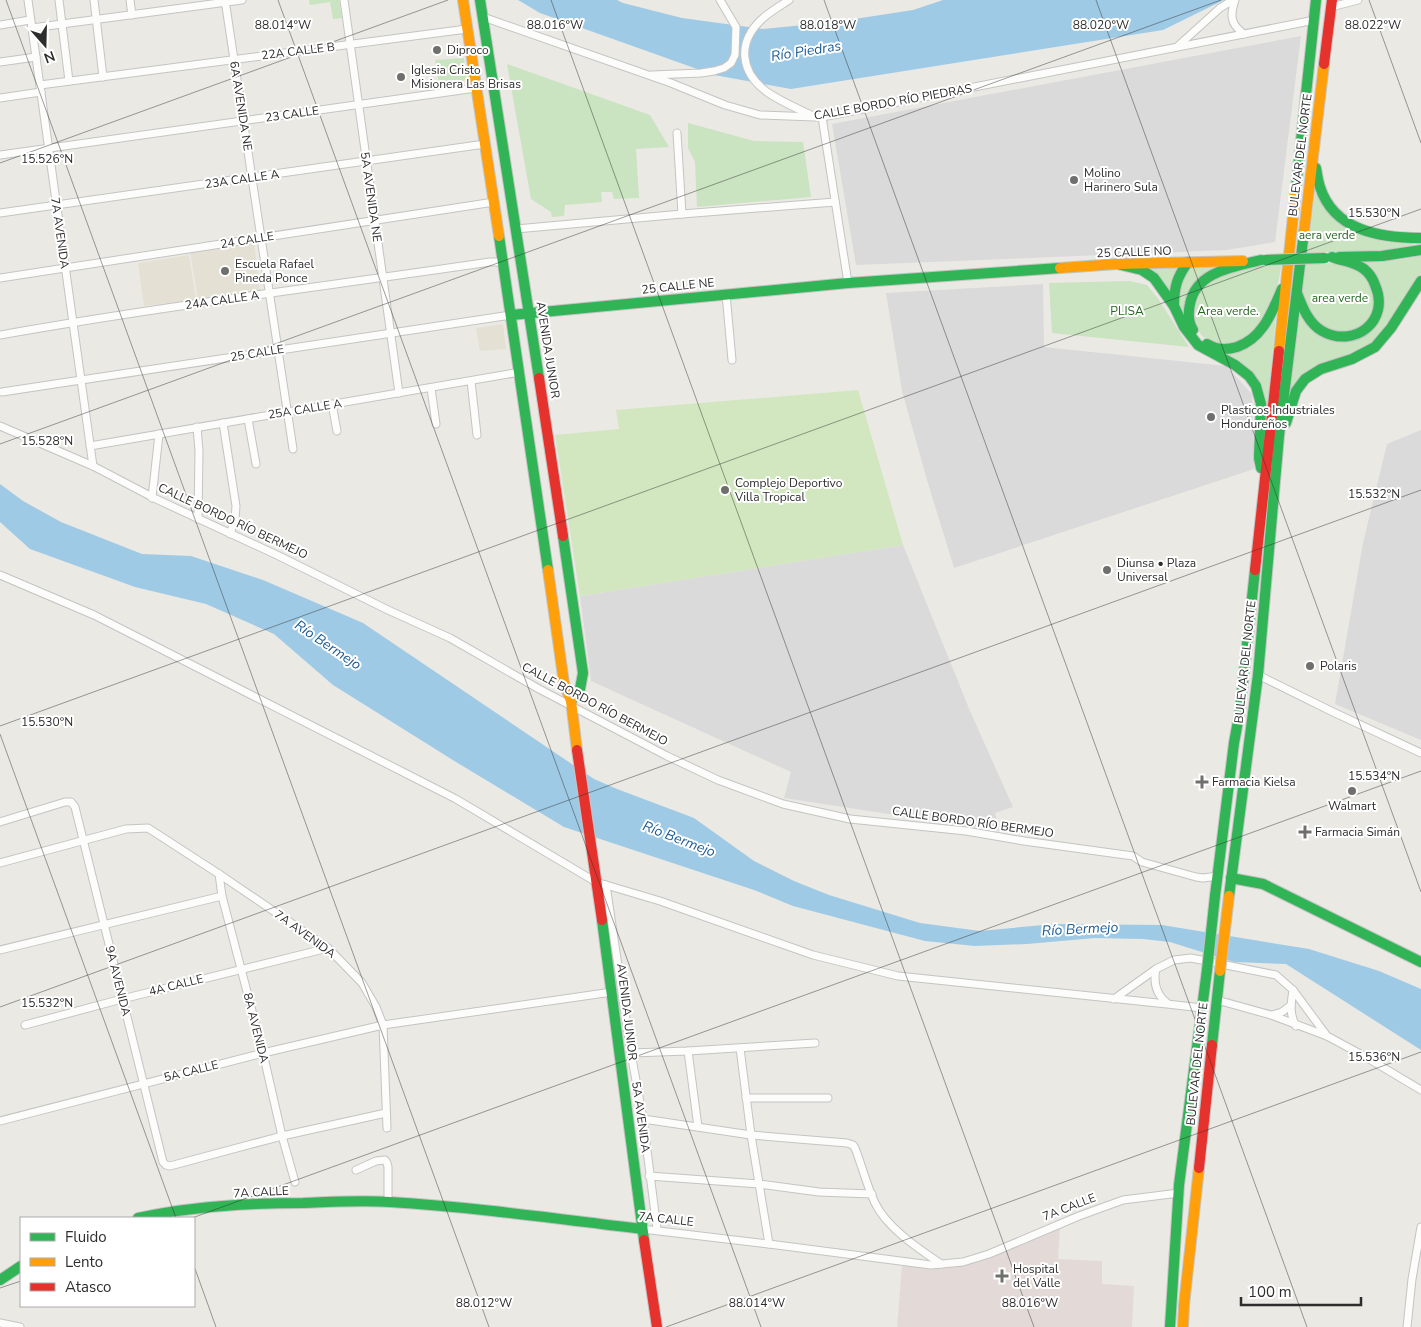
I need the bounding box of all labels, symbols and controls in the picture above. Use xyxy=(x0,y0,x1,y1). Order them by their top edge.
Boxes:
text: 88.014°W xyxy=(255,17,311,33)
text: 88.016°W xyxy=(527,17,583,33)
text: 88.018°W xyxy=(800,17,856,33)
text: 88.020°W xyxy=(1073,17,1129,33)
text: 88.022°W xyxy=(1345,17,1401,33)
north arrow xyxy=(20,20,70,70)
water label: Río Piedras xyxy=(770,36,843,66)
street label: 22A CALLE B xyxy=(260,39,336,63)
place label: Diproco xyxy=(447,42,489,58)
marker: Diproco xyxy=(431,44,443,56)
text: N xyxy=(41,46,57,67)
street label: 6A AVENIDA NE xyxy=(226,60,256,152)
place label: Iglesia Cristo Misionera Las Brisas xyxy=(411,62,521,92)
marker: Iglesia Cristo Misionera Las Brisas xyxy=(395,71,407,83)
street label: CALLE BORDO RÍO PIEDRAS xyxy=(813,80,973,124)
street label: BULEVAR DEL NORTE xyxy=(1285,93,1315,217)
street label: 23 CALLE xyxy=(264,102,320,126)
text: 15.526°N xyxy=(21,151,73,167)
street label: 5A AVENIDA NE xyxy=(357,151,385,243)
place label: Molino Harinero Sula xyxy=(1084,165,1158,195)
street label: 23A CALLE A xyxy=(204,166,280,192)
marker: Molino Harinero Sula xyxy=(1068,174,1080,186)
street label: 7A AVENIDA xyxy=(47,196,73,270)
text: 15.530°N xyxy=(1348,205,1400,221)
park label: aera verde xyxy=(1299,227,1355,243)
street label: 24 CALLE xyxy=(219,228,275,252)
street label: 25 CALLE NO xyxy=(1096,243,1172,261)
place label: Escuela Rafael Pineda Ponce xyxy=(235,256,314,286)
marker: Escuela Rafael Pineda Ponce xyxy=(219,265,231,277)
street label: 25 CALLE NE xyxy=(641,274,715,298)
street label: 24A CALLE A xyxy=(184,287,260,313)
park label: area verde xyxy=(1312,290,1368,306)
street label: AVENIDA JUNIOR xyxy=(532,300,564,400)
park label: PLISA xyxy=(1110,303,1144,319)
park label: Area verde. xyxy=(1197,303,1259,319)
street label: 25 CALLE xyxy=(229,341,285,365)
street label: 25A CALLE A xyxy=(267,395,343,423)
place label: Plasticos Industriales Hondureños xyxy=(1221,402,1335,432)
marker: Plasticos Industriales Hondureños xyxy=(1205,411,1217,423)
text: 15.528°N xyxy=(21,433,73,449)
place label: Complejo Deportivo Villa Tropical xyxy=(734,475,843,505)
street label: CALLE BORDO RÍO BERMEJO xyxy=(156,479,310,563)
marker: Complejo Deportivo Villa Tropical xyxy=(719,484,731,496)
text: 15.532°N xyxy=(1348,486,1400,502)
place label: Diunsa • Plaza Universal xyxy=(1117,555,1196,585)
marker: Diunsa • Plaza Universal xyxy=(1101,564,1113,576)
street label: BULEVAR DEL NORTE xyxy=(1231,600,1259,724)
water label: Río Bermejo xyxy=(291,616,365,674)
place label: Polaris xyxy=(1320,658,1357,674)
street label: CALLE BORDO RÍO BERMEJO xyxy=(519,659,671,749)
marker: Polaris xyxy=(1304,660,1316,672)
text: 15.530°N xyxy=(21,714,73,730)
text: 15.534°N xyxy=(1348,768,1400,784)
place label: Farmacia Kielsa xyxy=(1212,774,1296,790)
marker: Farmacia Kielsa xyxy=(1196,776,1208,788)
marker: Walmart xyxy=(1346,785,1358,797)
place label: Walmart xyxy=(1328,798,1377,814)
street label: CALLE BORDO RÍO BERMEJO xyxy=(891,803,1055,841)
water label: Río Bermejo xyxy=(640,816,718,862)
place label: Farmacia Simán xyxy=(1315,824,1400,840)
marker: Farmacia Simán xyxy=(1299,826,1311,838)
street label: 7A AVENIDA xyxy=(271,906,339,962)
water label: Río Bermejo xyxy=(1041,918,1119,940)
street label: 9A AVENIDA xyxy=(102,944,135,1018)
street label: AVENIDA JUNIOR xyxy=(613,963,641,1061)
street label: 4A CALLE xyxy=(147,971,205,999)
street label: 8A AVENIDA xyxy=(240,991,273,1065)
text: 15.532°N xyxy=(21,995,73,1011)
street label: BULEVAR DEL NORTE xyxy=(1183,1002,1211,1126)
text: 15.536°N xyxy=(1348,1049,1400,1065)
street label: 5A CALLE xyxy=(162,1057,220,1085)
street label: 5A AVENIDA xyxy=(628,1080,654,1154)
street label: 7A CALLE xyxy=(233,1183,289,1201)
street label: 7A CALLE xyxy=(1040,1190,1098,1224)
street label: 7A CALLE xyxy=(637,1208,695,1230)
legend xyxy=(20,1217,195,1307)
text: Fluido xyxy=(65,1227,107,1247)
text: Lento xyxy=(65,1252,103,1272)
place label: Hospital del Valle xyxy=(1013,1261,1060,1291)
marker: Hospital del Valle xyxy=(995,1269,1009,1283)
scale bar xyxy=(1241,1274,1361,1306)
text: Atasco xyxy=(65,1277,111,1297)
text: 100 m xyxy=(1248,1282,1292,1302)
text: 88.012°W xyxy=(456,1295,512,1311)
text: 88.014°W xyxy=(729,1295,785,1311)
text: 88.016°W xyxy=(1002,1295,1058,1311)

